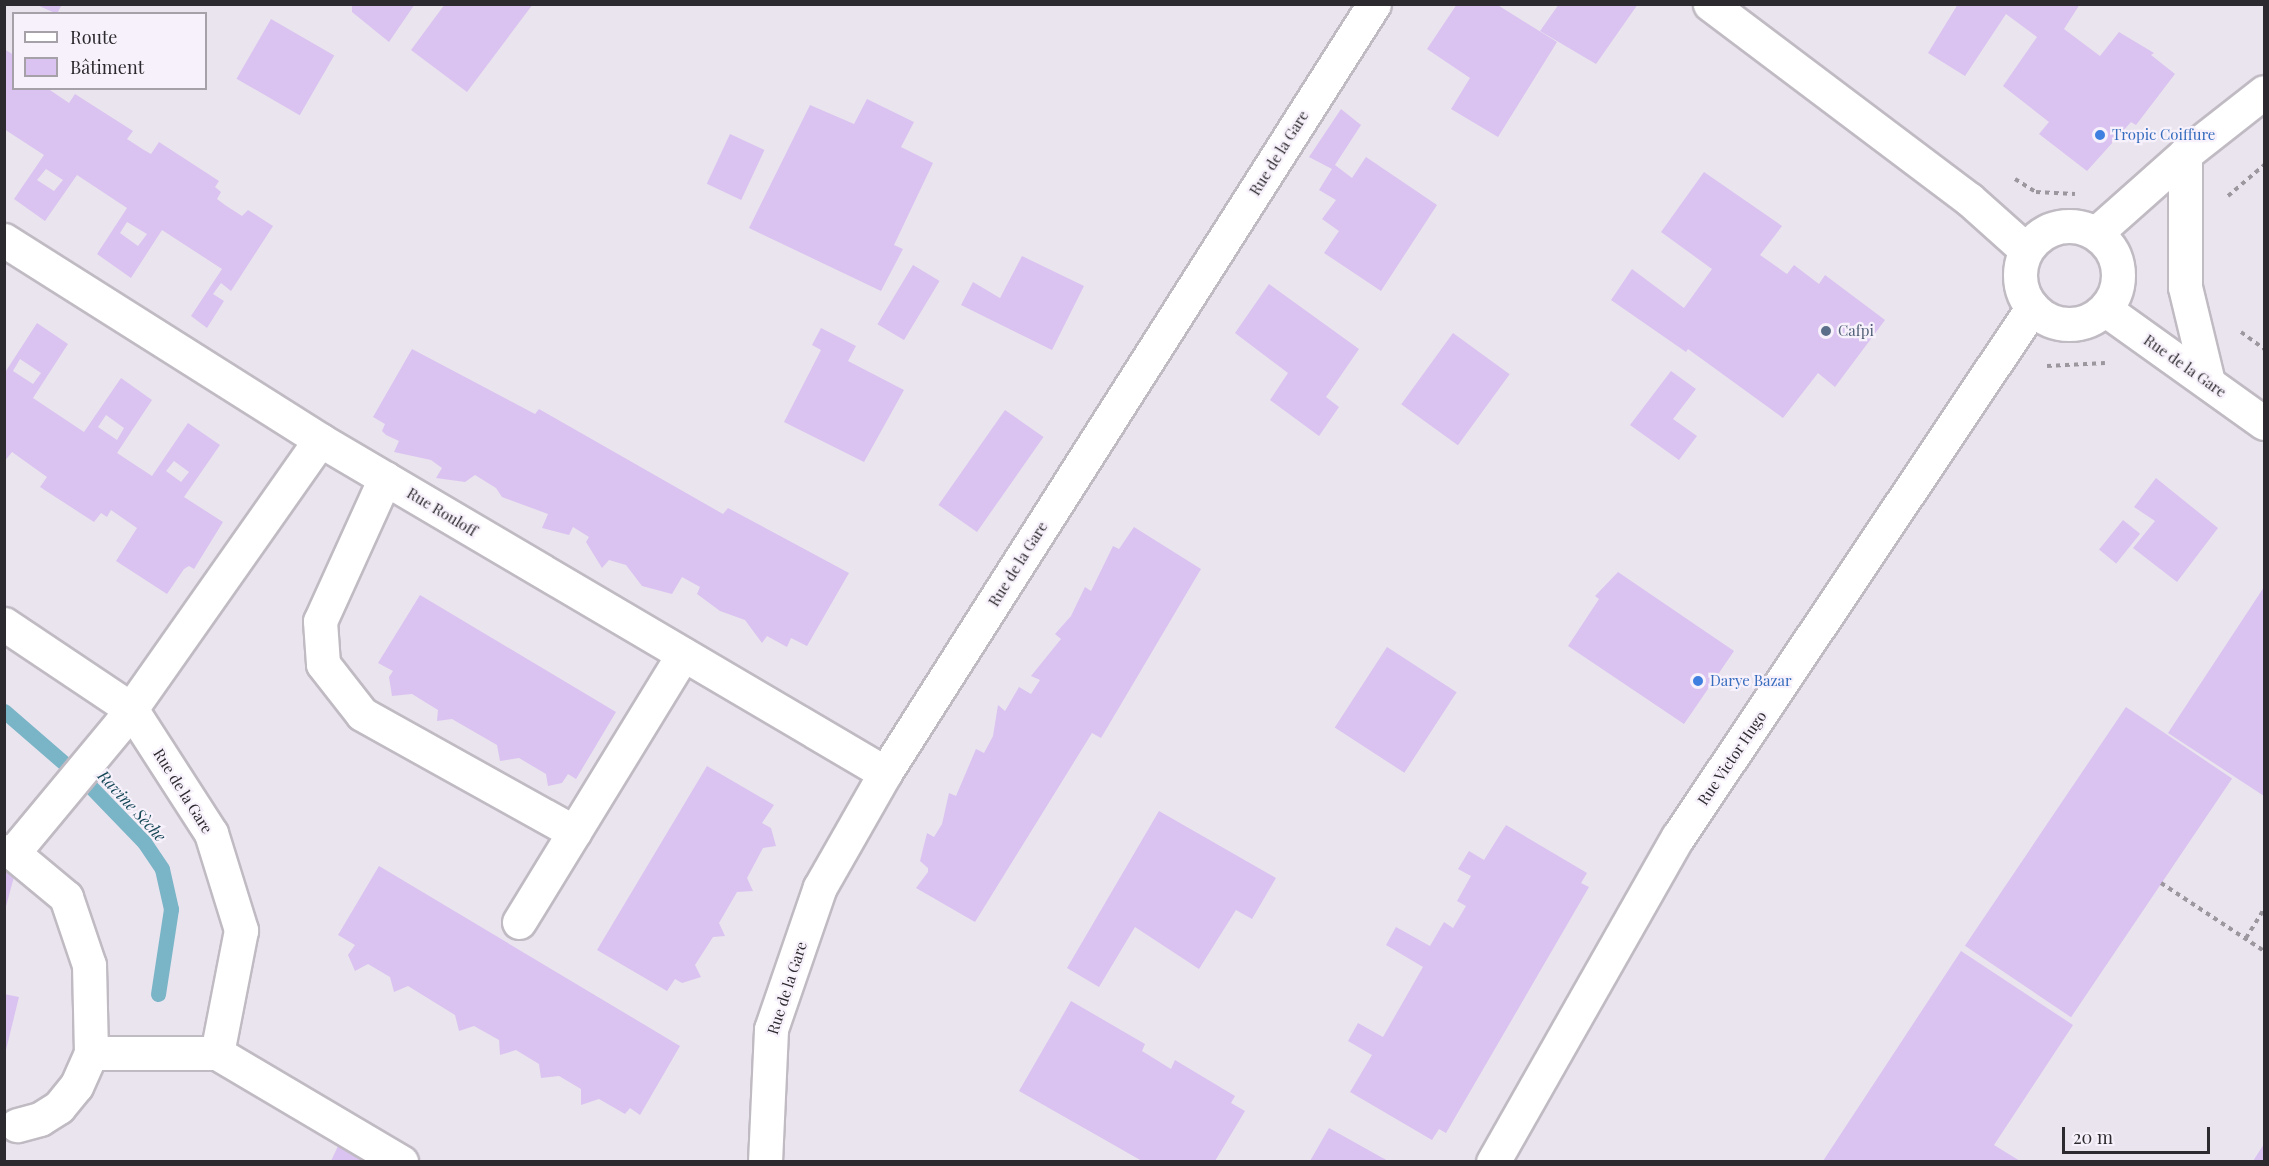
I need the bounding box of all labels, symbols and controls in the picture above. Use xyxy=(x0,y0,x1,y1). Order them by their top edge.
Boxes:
legend xyxy=(12,12,207,90)
text: Route xyxy=(70,25,117,49)
text: Bâtiment xyxy=(70,55,144,79)
street label: Rue de la Gare xyxy=(1246,107,1312,199)
place label: Tropic Coiffure xyxy=(2112,126,2215,144)
marker: Tropic Coiffure xyxy=(2093,128,2107,142)
place label: Cafpi xyxy=(1838,322,1874,340)
marker: Cafpi xyxy=(1819,324,1833,338)
street label: Rue de la Gare xyxy=(2140,331,2230,401)
street label: Rue Rouloff xyxy=(404,484,480,540)
street label: Rue de la Gare xyxy=(985,518,1051,610)
place label: Darye Bazar xyxy=(1710,672,1792,690)
marker: Darye Bazar xyxy=(1691,674,1705,688)
street label: Rue Victor Hugo xyxy=(1694,707,1770,809)
street label: Rue de la Gare xyxy=(150,745,216,837)
water label: Ravine Sèche xyxy=(94,766,170,846)
street label: Rue de la Gare xyxy=(763,939,811,1037)
scale bar xyxy=(2065,1115,2214,1153)
text: 20 m xyxy=(2073,1125,2113,1149)

